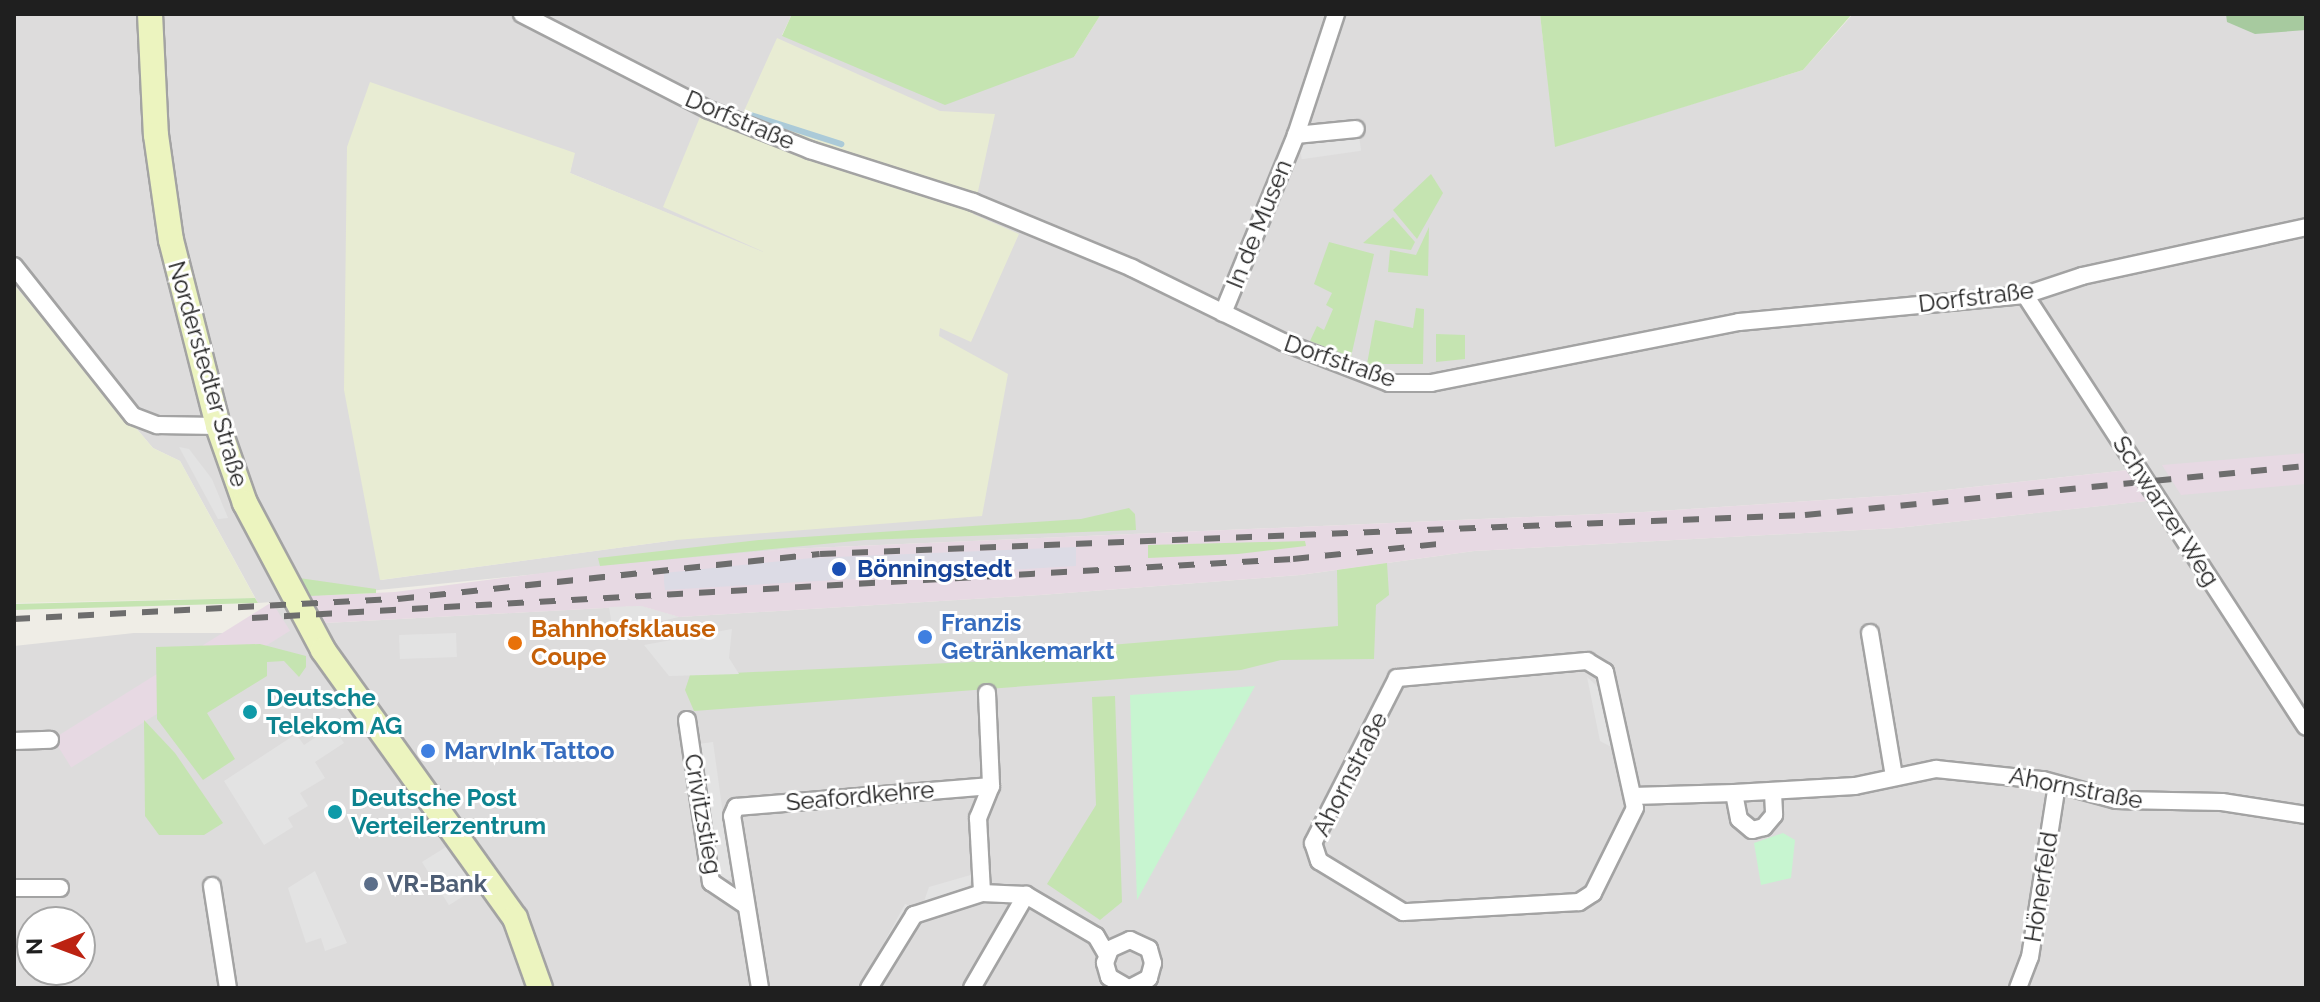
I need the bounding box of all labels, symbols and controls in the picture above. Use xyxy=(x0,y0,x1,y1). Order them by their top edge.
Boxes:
street label: Dorfstraße xyxy=(681,84,799,156)
street label: In de Musen xyxy=(1220,155,1298,293)
street label: Norderstedter Straße xyxy=(162,257,254,491)
street label: Dorfstraße xyxy=(1917,276,2035,318)
street label: Dorfstraße xyxy=(1280,328,1400,394)
street label: Schwarzer Weg xyxy=(2106,430,2226,592)
place label: Bönningstedt xyxy=(857,555,1013,583)
marker: Bönningstedt xyxy=(828,558,850,580)
place label: Franzis Getränkemarkt xyxy=(941,609,1115,665)
place label: Bahnhofsklause Coupe xyxy=(531,615,716,671)
marker: Franzis Getränkemarkt xyxy=(916,628,934,646)
marker: Bahnhofsklause Coupe xyxy=(506,634,524,652)
place label: Deutsche Telekom AG xyxy=(266,684,403,740)
marker: Deutsche Telekom AG xyxy=(241,703,259,721)
street label: Ahornstraße xyxy=(1306,707,1394,841)
place label: MarvInk Tattoo xyxy=(444,737,615,765)
marker: MarvInk Tattoo xyxy=(419,742,437,760)
street label: Crivitzstieg xyxy=(678,752,728,876)
street label: Ahornstraße xyxy=(2007,761,2145,815)
street label: Seafordkehre xyxy=(785,775,935,817)
place label: Deutsche Post Verteilerzentrum xyxy=(351,784,546,840)
marker: Deutsche Post Verteilerzentrum xyxy=(326,803,344,821)
street label: Hönerfeld xyxy=(2018,830,2064,944)
place label: VR-Bank xyxy=(387,870,487,898)
marker: VR-Bank xyxy=(362,875,380,893)
north arrow xyxy=(16,906,96,986)
text: N xyxy=(21,938,47,955)

